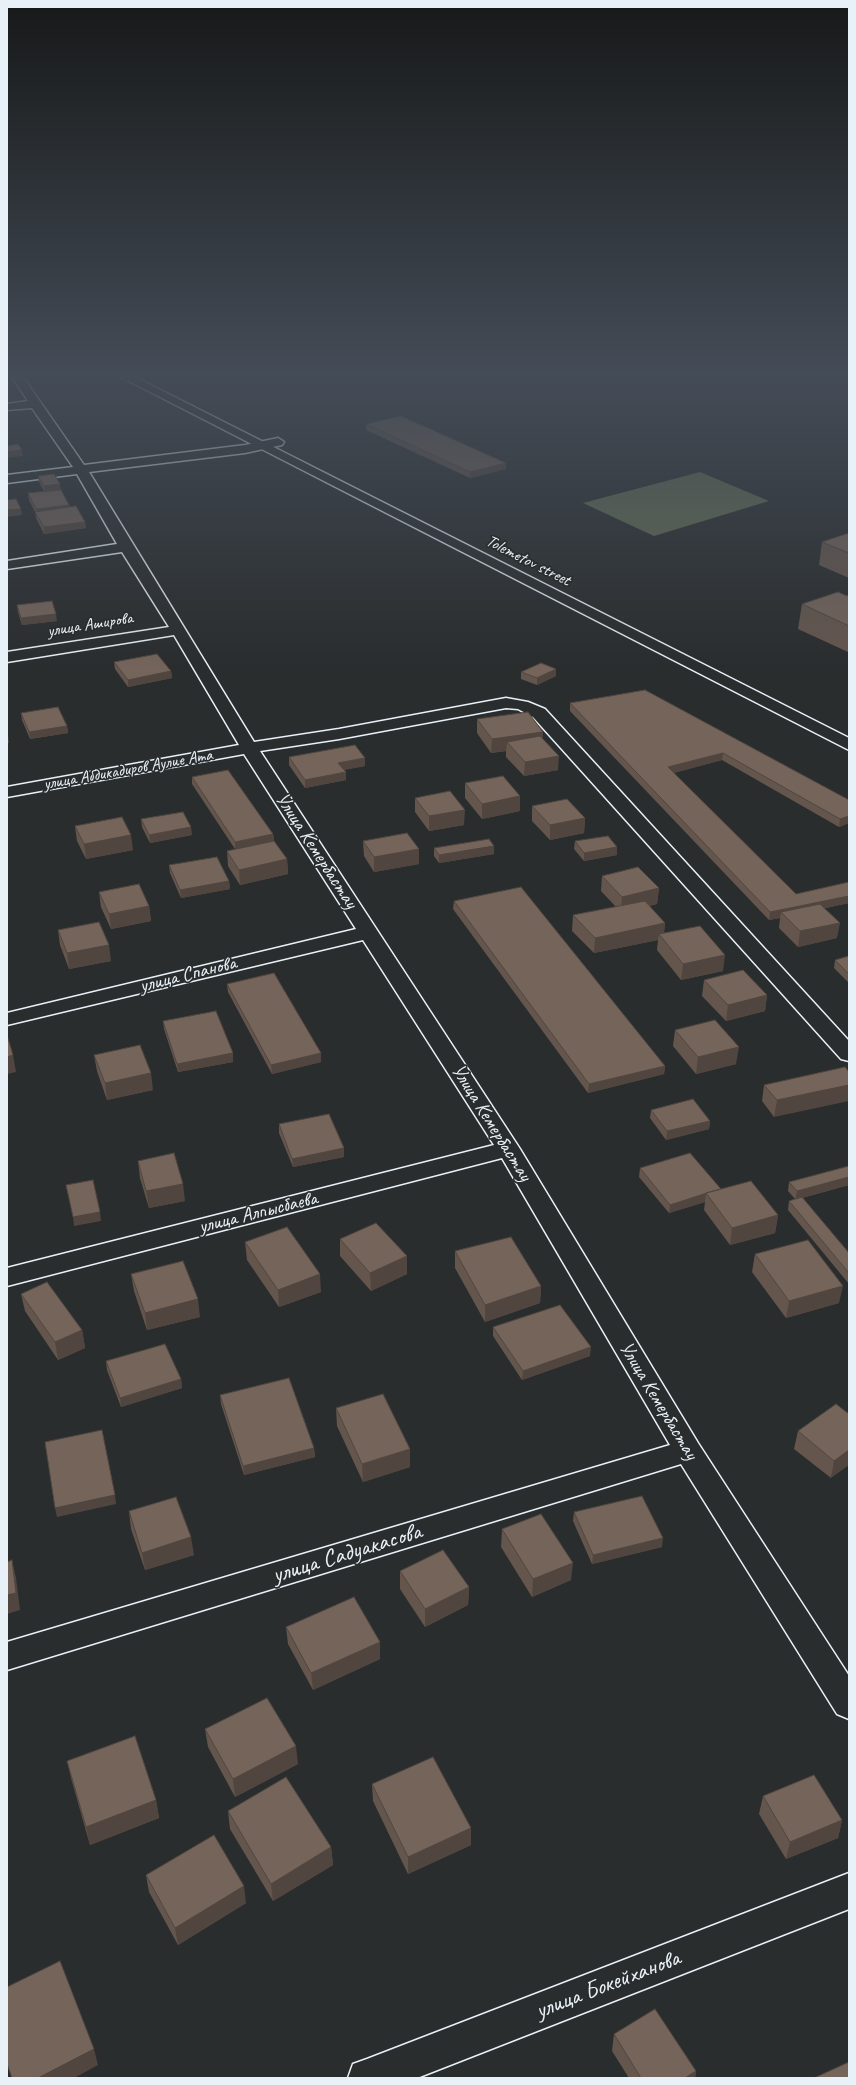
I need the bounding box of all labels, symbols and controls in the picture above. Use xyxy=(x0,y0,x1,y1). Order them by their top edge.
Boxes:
street label: Tolemetov street xyxy=(482,531,574,591)
street label: улица Аширова xyxy=(46,608,134,642)
street label: улица Абдикадиров Аулие Ата xyxy=(42,745,214,795)
street label: Улица Кемербастау xyxy=(270,788,362,914)
street label: улица Спанова xyxy=(137,951,239,999)
street label: Улица Кемербастау xyxy=(445,1060,537,1186)
street label: улица Алпысбаева xyxy=(196,1187,320,1239)
street label: Улица Кемербастау xyxy=(613,1338,703,1464)
street label: улица Садуакасова xyxy=(269,1518,425,1590)
street label: улица Бокейханова xyxy=(532,1944,684,2026)

